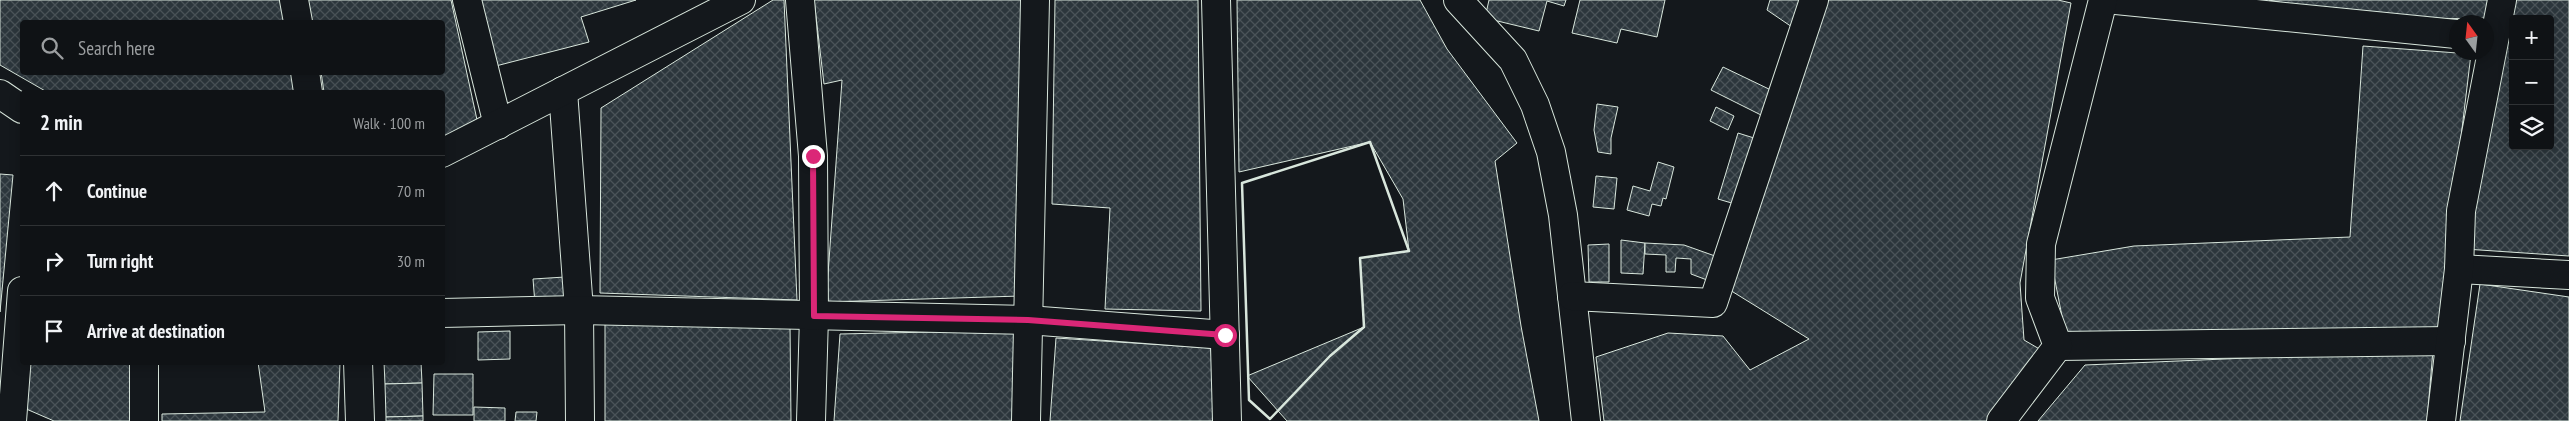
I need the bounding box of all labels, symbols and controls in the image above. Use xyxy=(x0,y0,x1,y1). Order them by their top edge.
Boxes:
north arrow xyxy=(2449,15,2494,60)
map controls xyxy=(2509,15,2554,150)
button: + xyxy=(2509,15,2554,60)
search box xyxy=(20,20,445,75)
icon: search xyxy=(38,34,66,62)
text: Search here xyxy=(78,36,155,60)
button: − xyxy=(2509,60,2554,105)
button: layers xyxy=(2509,105,2554,150)
text: 2 min xyxy=(40,109,82,136)
text: Walk · 100 m xyxy=(353,113,425,133)
route end xyxy=(802,145,825,168)
icon: ahead xyxy=(40,177,68,205)
text: Continue xyxy=(87,179,147,203)
text: 70 m xyxy=(397,181,425,201)
icon: right xyxy=(40,247,68,275)
text: Turn right xyxy=(87,249,153,273)
text: 30 m xyxy=(397,251,425,271)
icon: arrive xyxy=(40,317,68,345)
text: Arrive at destination xyxy=(87,319,225,343)
route start xyxy=(1214,324,1237,347)

